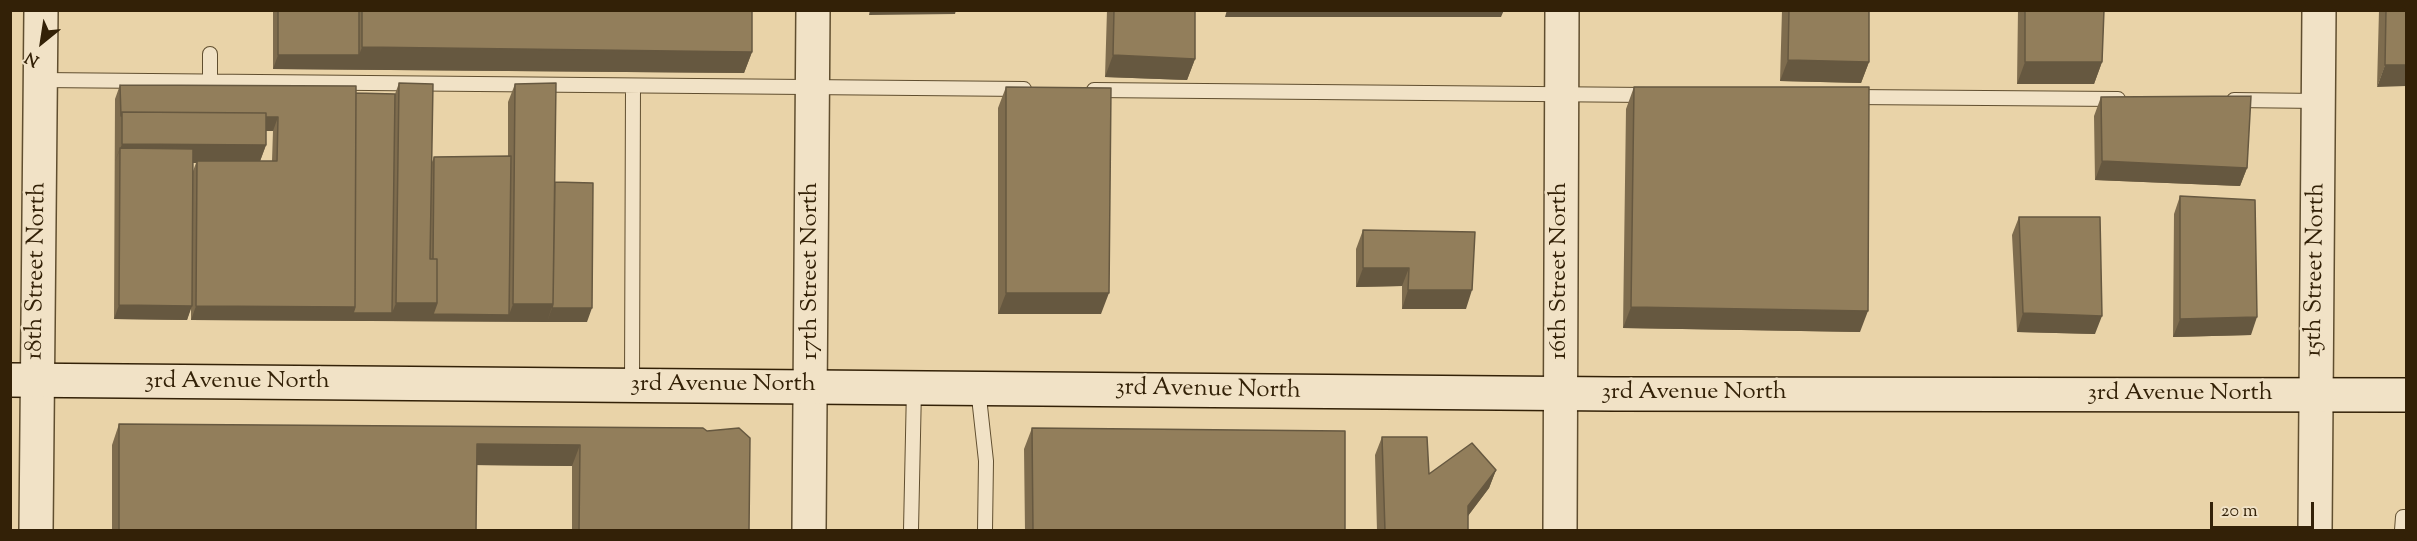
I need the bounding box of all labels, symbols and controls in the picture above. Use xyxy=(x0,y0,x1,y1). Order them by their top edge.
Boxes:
north arrow xyxy=(12,12,72,72)
text: N xyxy=(21,45,44,71)
street label: 18th Street North xyxy=(22,182,54,360)
street label: 17th Street North xyxy=(798,182,826,360)
street label: 16th Street North xyxy=(1547,182,1575,360)
street label: 15th Street North xyxy=(2301,183,2333,357)
street label: 3rd Avenue North xyxy=(144,369,330,397)
street label: 3rd Avenue North xyxy=(630,372,816,400)
street label: 3rd Avenue North xyxy=(1115,375,1301,407)
street label: 3rd Avenue North xyxy=(1601,380,1787,408)
street label: 3rd Avenue North xyxy=(2087,381,2273,409)
scale bar xyxy=(2213,490,2316,528)
text: 20 m xyxy=(2221,499,2258,525)

